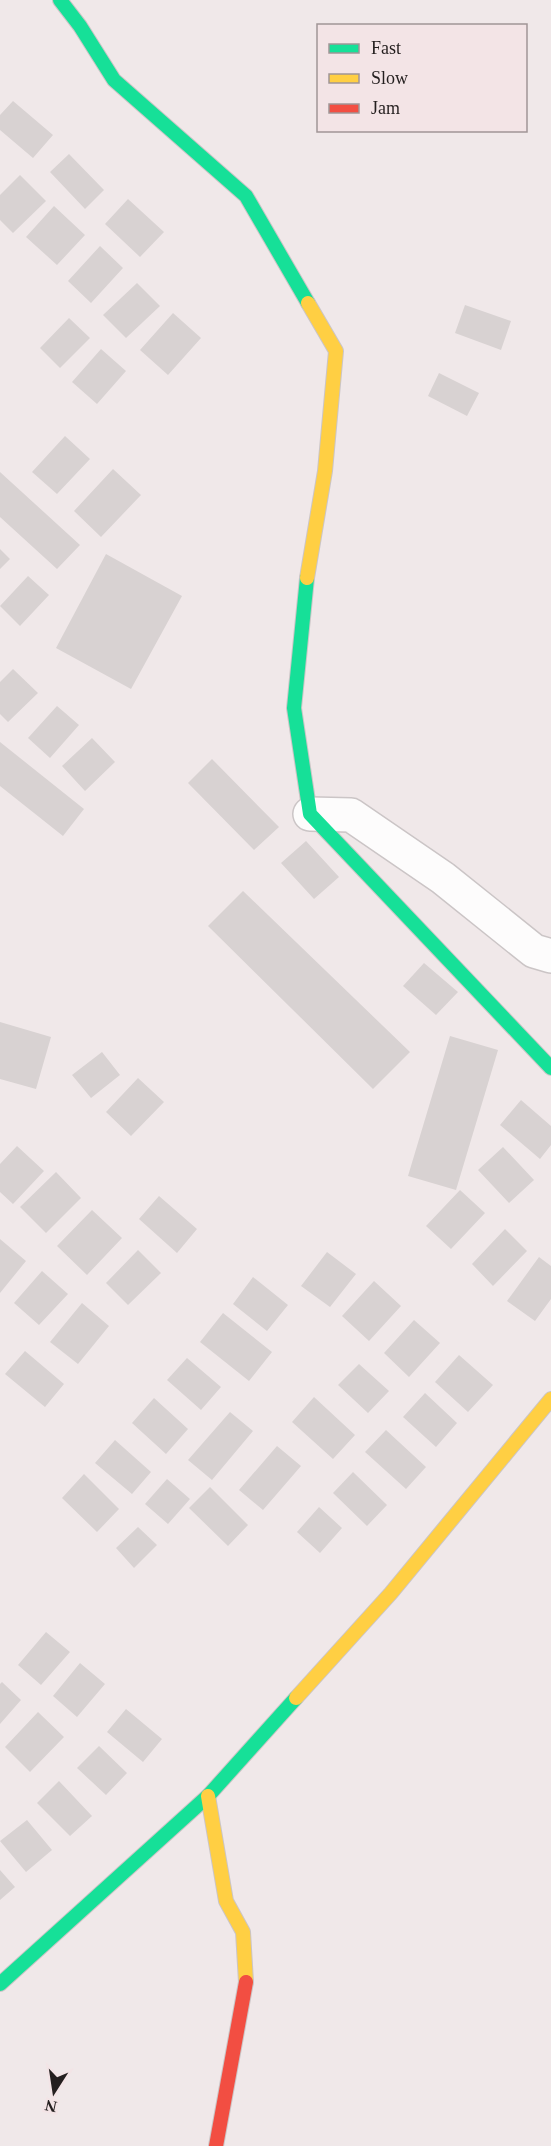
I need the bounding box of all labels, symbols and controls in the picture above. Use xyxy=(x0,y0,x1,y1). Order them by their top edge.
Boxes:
legend xyxy=(317,24,527,132)
text: Fast xyxy=(371,38,401,58)
text: Slow xyxy=(371,68,408,88)
text: Jam xyxy=(371,98,400,118)
north arrow xyxy=(24,2062,84,2122)
text: N xyxy=(43,2097,58,2116)

